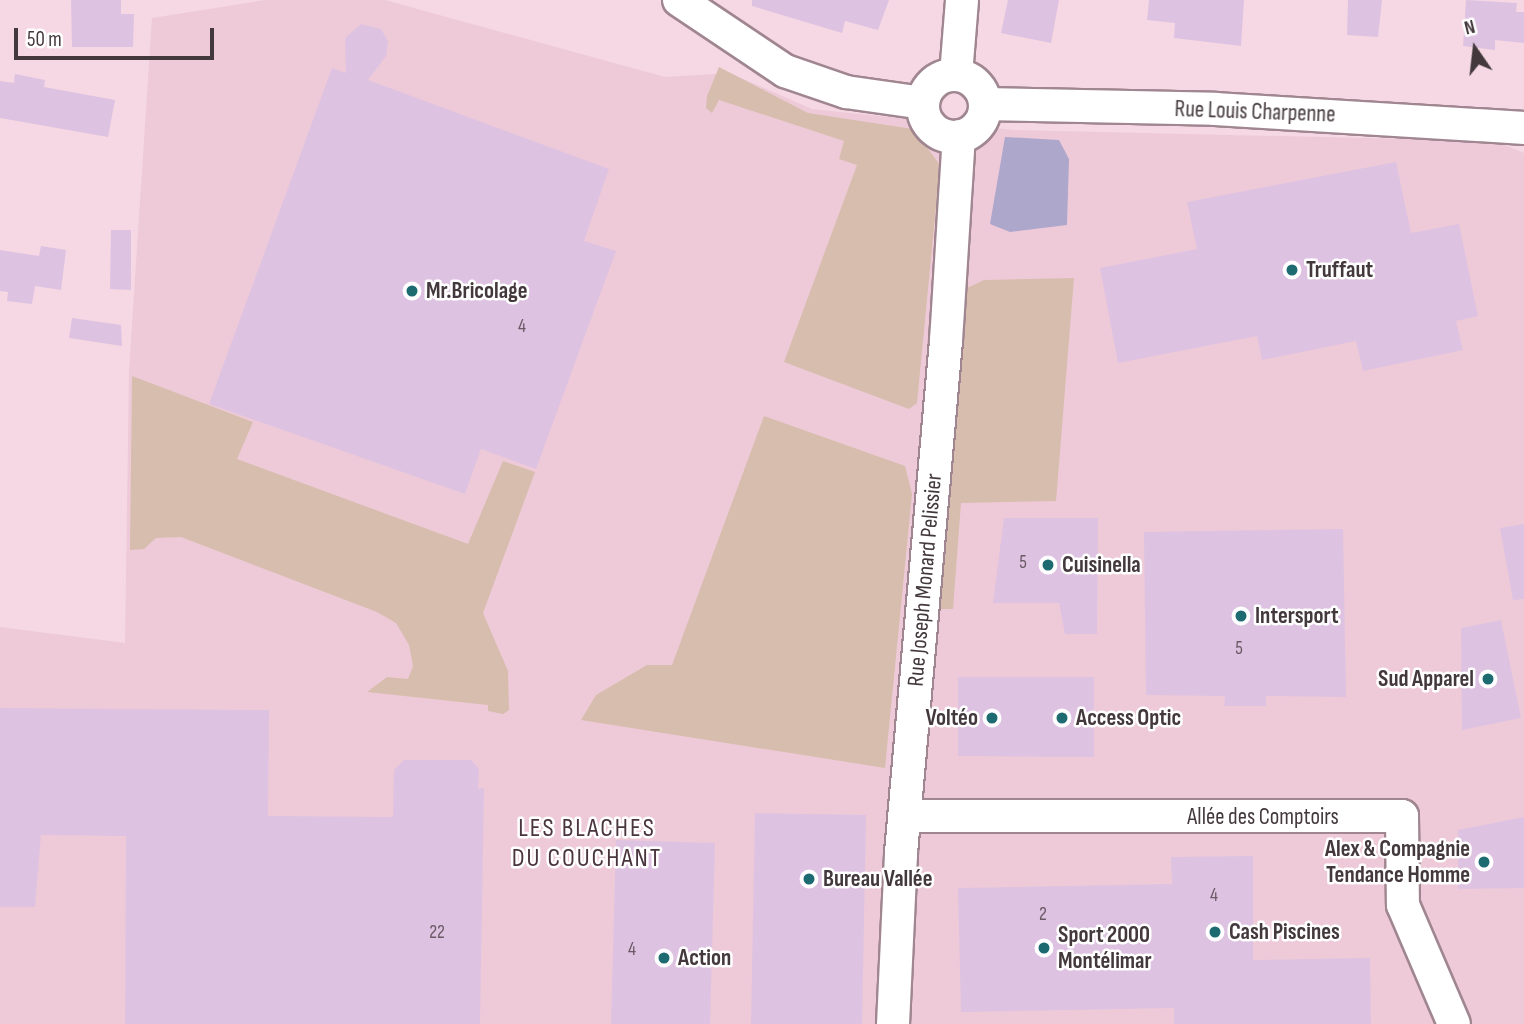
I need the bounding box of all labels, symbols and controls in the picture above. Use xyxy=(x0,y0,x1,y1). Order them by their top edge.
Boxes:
scale bar xyxy=(18,14,217,58)
north arrow xyxy=(1440,14,1510,84)
text: N xyxy=(1462,16,1478,41)
text: 50 m xyxy=(27,27,62,52)
street label: Rue Louis Charpenne xyxy=(1174,95,1336,129)
place label: Truffaut xyxy=(1306,256,1373,284)
marker: Truffaut xyxy=(1284,262,1300,278)
place label: Mr.Bricolage xyxy=(426,277,527,305)
marker: Mr.Bricolage xyxy=(404,283,420,299)
house number: 4 xyxy=(518,316,526,338)
street label: Rue Joseph Monard Pelissier xyxy=(902,472,948,688)
place label: Cuisinella xyxy=(1062,551,1141,579)
house number: 5 xyxy=(1019,552,1027,574)
marker: Cuisinella xyxy=(1040,557,1056,573)
place label: Intersport xyxy=(1255,602,1339,630)
marker: Intersport xyxy=(1233,608,1249,624)
house number: 5 xyxy=(1235,638,1243,660)
place label: Sud Apparel xyxy=(1378,665,1474,693)
marker: Sud Apparel xyxy=(1480,671,1496,687)
place label: Voltéo xyxy=(926,704,978,732)
place label: Access Optic xyxy=(1076,704,1181,732)
marker: Voltéo xyxy=(984,710,1000,726)
marker: Access Optic xyxy=(1054,710,1070,726)
street label: Allée des Comptoirs xyxy=(1187,803,1339,831)
district label: LES BLACHES DU COUCHANT xyxy=(513,813,661,874)
place label: Alex & Compagnie Tendance Homme xyxy=(1325,835,1470,889)
marker: Alex & Compagnie Tendance Homme xyxy=(1476,854,1492,870)
place label: Bureau Vallée xyxy=(823,865,933,893)
marker: Bureau Vallée xyxy=(801,871,817,887)
house number: 4 xyxy=(1210,885,1218,907)
house number: 2 xyxy=(1039,904,1047,926)
place label: Cash Piscines xyxy=(1229,918,1340,946)
place label: Sport 2000 Montélimar xyxy=(1058,921,1152,975)
house number: 22 xyxy=(429,922,445,944)
marker: Cash Piscines xyxy=(1207,924,1223,940)
house number: 4 xyxy=(628,939,636,961)
marker: Sport 2000 Montélimar xyxy=(1036,940,1052,956)
place label: Action xyxy=(678,944,731,972)
marker: Action xyxy=(656,950,672,966)

